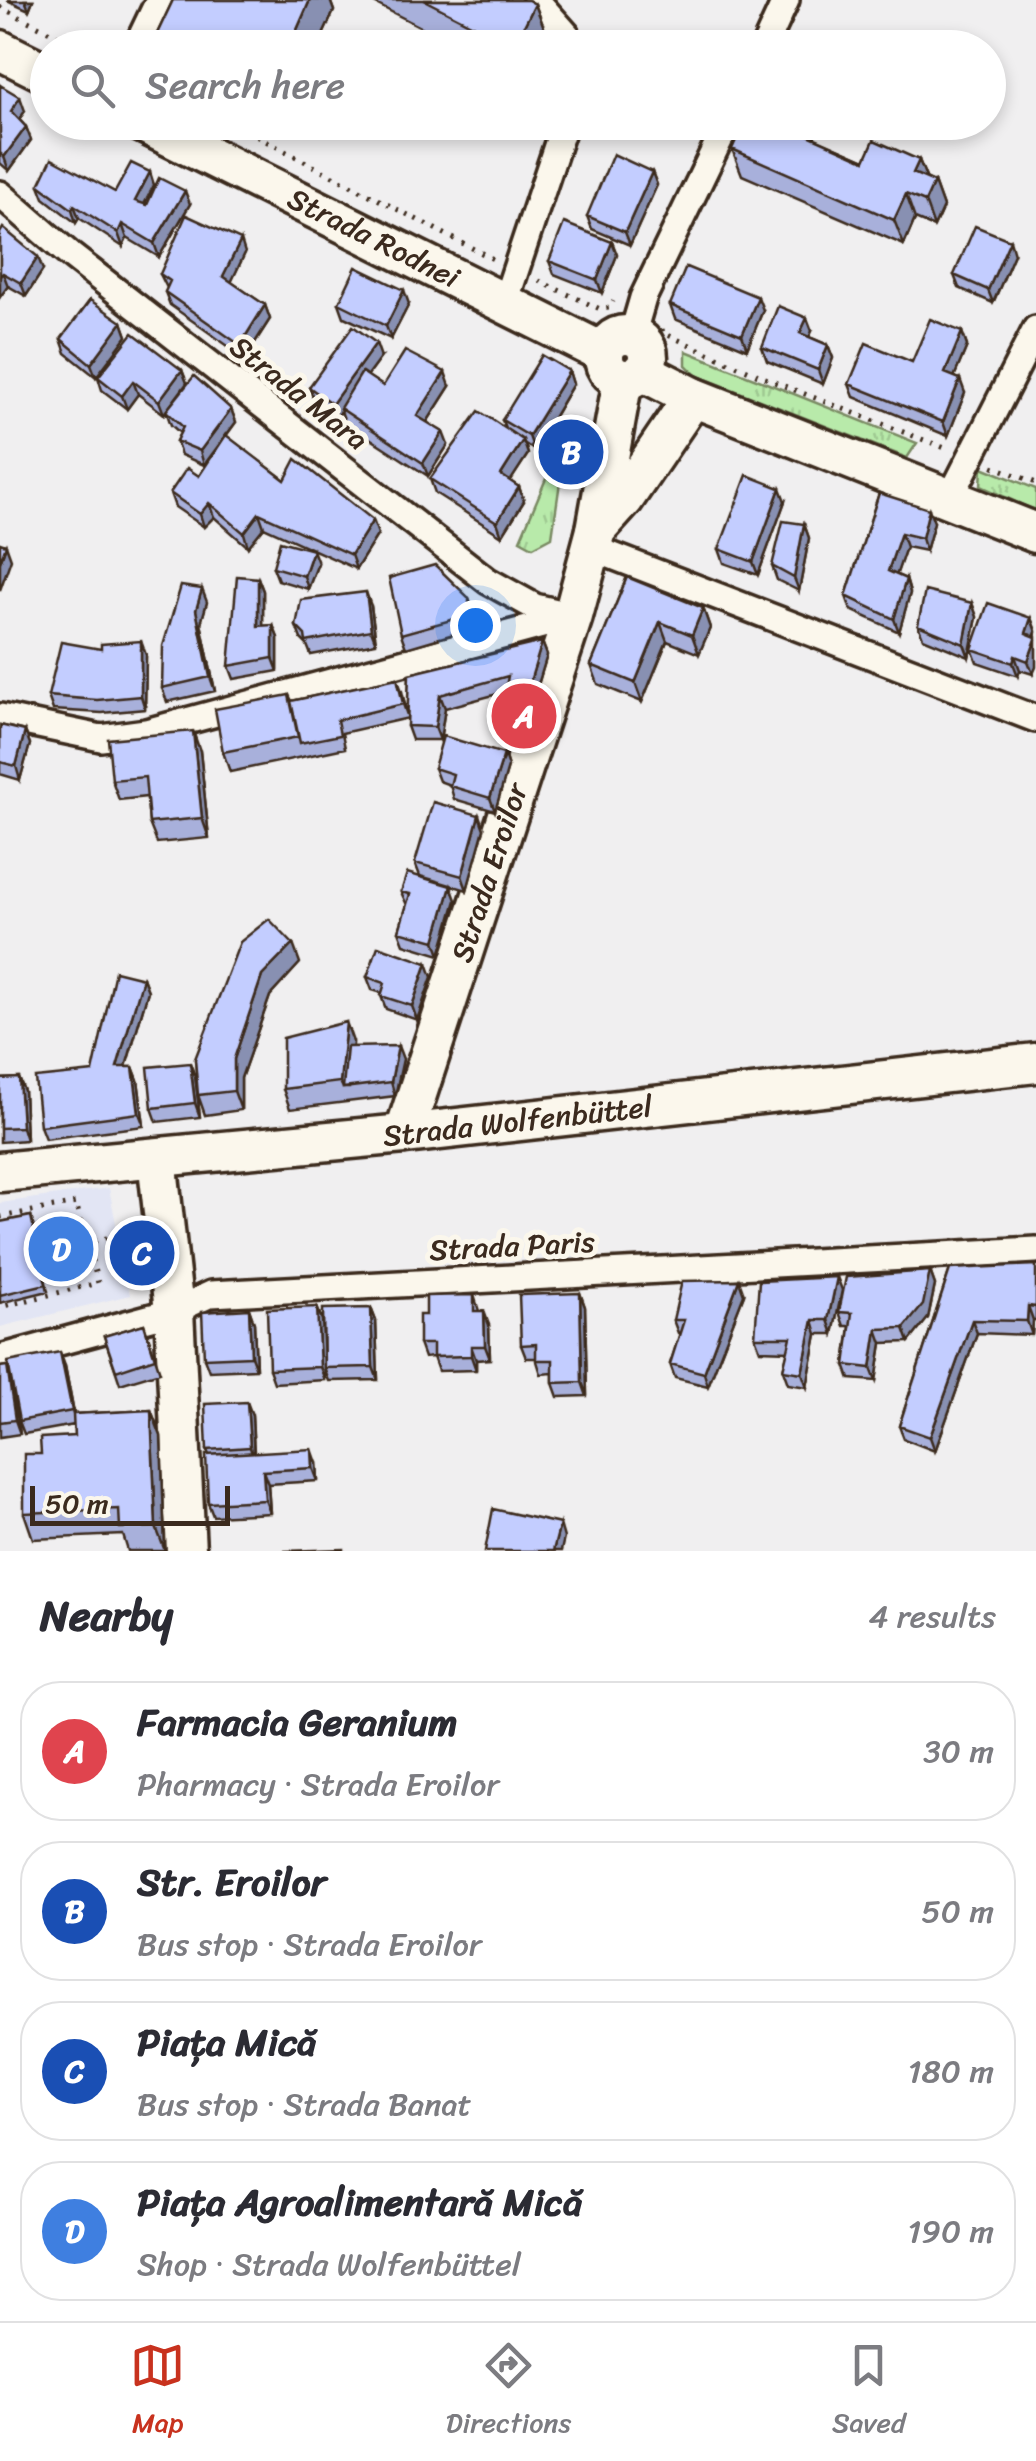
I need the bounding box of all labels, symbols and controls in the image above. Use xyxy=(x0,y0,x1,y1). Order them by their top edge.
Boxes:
search box xyxy=(30,30,1006,140)
text: Search here xyxy=(145,52,345,119)
icon: search xyxy=(65,58,120,113)
street label: Strada Rodnei xyxy=(278,172,471,305)
street label: Strada Mara xyxy=(217,321,381,465)
pin: B xyxy=(538,414,604,490)
your location xyxy=(450,600,501,651)
pin: A xyxy=(492,678,556,754)
street label: Strada Eroilor xyxy=(435,774,544,969)
street label: Strada Wolfenbüttel xyxy=(380,1079,656,1163)
pin: D xyxy=(28,1212,94,1286)
street label: Strada Paris xyxy=(428,1215,596,1277)
pin: C xyxy=(110,1216,174,1290)
text: 50 m xyxy=(45,1479,109,1528)
scale bar xyxy=(30,1481,230,1526)
text: Nearby xyxy=(40,1579,173,1653)
text: 4 results xyxy=(868,1588,996,1645)
text: Farmacia Geranium xyxy=(137,1689,457,1756)
text: A xyxy=(64,1723,85,1780)
text: 30 m xyxy=(923,1723,994,1780)
text: Pharmacy · Strada Eroilor xyxy=(137,1756,499,1813)
text: Str. Eroilor xyxy=(137,1849,326,1916)
text: B xyxy=(64,1883,85,1940)
text: 50 m xyxy=(921,1883,994,1940)
text: Bus stop · Strada Eroilor xyxy=(137,1916,482,1973)
text: Piața Mică xyxy=(137,2009,316,2076)
text: C xyxy=(65,2043,84,2100)
text: 180 m xyxy=(908,2043,994,2100)
text: Bus stop · Strada Banat xyxy=(137,2076,471,2133)
text: Piața Agroalimentară Mică xyxy=(137,2169,582,2236)
text: D xyxy=(65,2203,84,2260)
text: 190 m xyxy=(908,2203,994,2260)
text: Shop · Strada Wolfenbüttel xyxy=(137,2236,521,2293)
tab: Map xyxy=(130,2338,185,2447)
tab: Directions xyxy=(446,2338,571,2447)
tab: Saved xyxy=(832,2338,906,2447)

